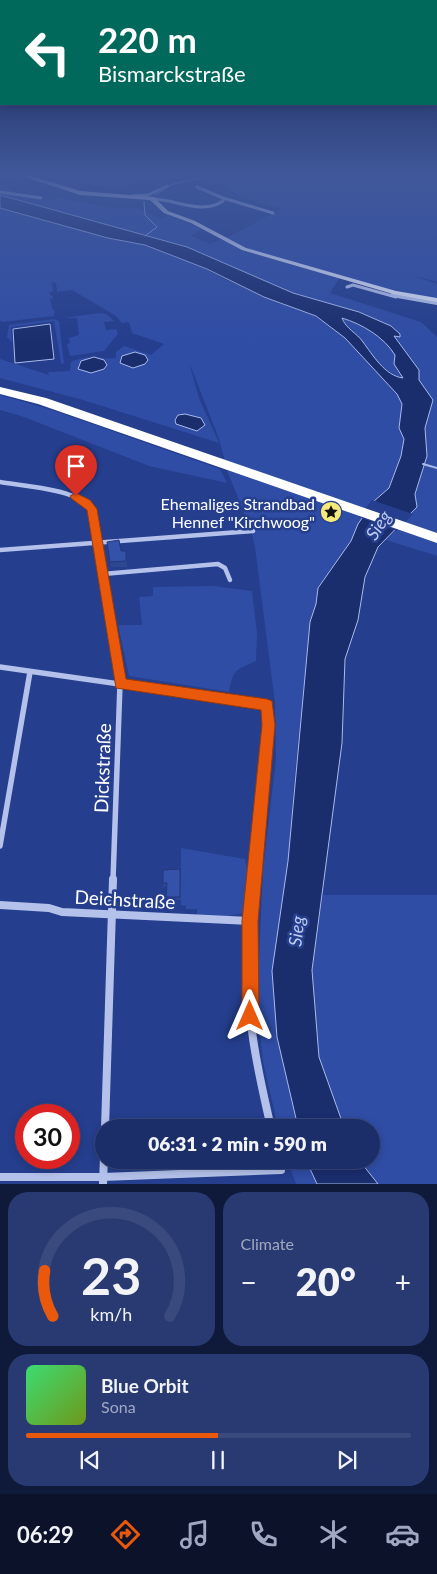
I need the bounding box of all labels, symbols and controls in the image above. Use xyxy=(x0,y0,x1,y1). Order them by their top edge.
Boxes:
text: 220 m xyxy=(98,18,197,60)
icon: left xyxy=(15,20,80,85)
text: Bismarckstraße xyxy=(98,60,246,87)
pin xyxy=(55,445,97,496)
icon: arrive xyxy=(62,452,90,480)
place label: Ehemaliges Strandbad Hennef "Kirchwoog" xyxy=(161,494,315,531)
place icon: Ehemaliges Strandbad Hennef "Kirchwoog" xyxy=(319,500,343,524)
water label: Sieg xyxy=(360,506,396,544)
street label: Dickstraße xyxy=(89,723,115,813)
street label: Deichstraße xyxy=(74,885,176,913)
water label: Sieg xyxy=(283,914,309,947)
position arrow xyxy=(223,989,275,1041)
speed limit sign: 30 xyxy=(15,1104,80,1169)
text: 06:31 · 2 min · 590 m xyxy=(148,1132,327,1155)
text: Climate xyxy=(241,1234,294,1253)
text: 23 xyxy=(81,1244,141,1306)
text: 20° xyxy=(296,1258,356,1304)
text: − xyxy=(241,1265,257,1299)
text: + xyxy=(395,1265,411,1299)
text: km/h xyxy=(90,1303,132,1325)
text: Blue Orbit xyxy=(101,1374,189,1397)
text: Sona xyxy=(101,1397,136,1416)
icon: previous xyxy=(76,1446,104,1474)
icon: pause xyxy=(204,1446,232,1474)
icon: next xyxy=(333,1446,361,1474)
icon: directions xyxy=(108,1517,143,1552)
icon: music xyxy=(177,1517,212,1552)
icon: phone xyxy=(246,1517,281,1552)
icon: climate xyxy=(316,1517,351,1552)
icon: car xyxy=(385,1517,420,1552)
text: 06:29 xyxy=(17,1521,74,1548)

